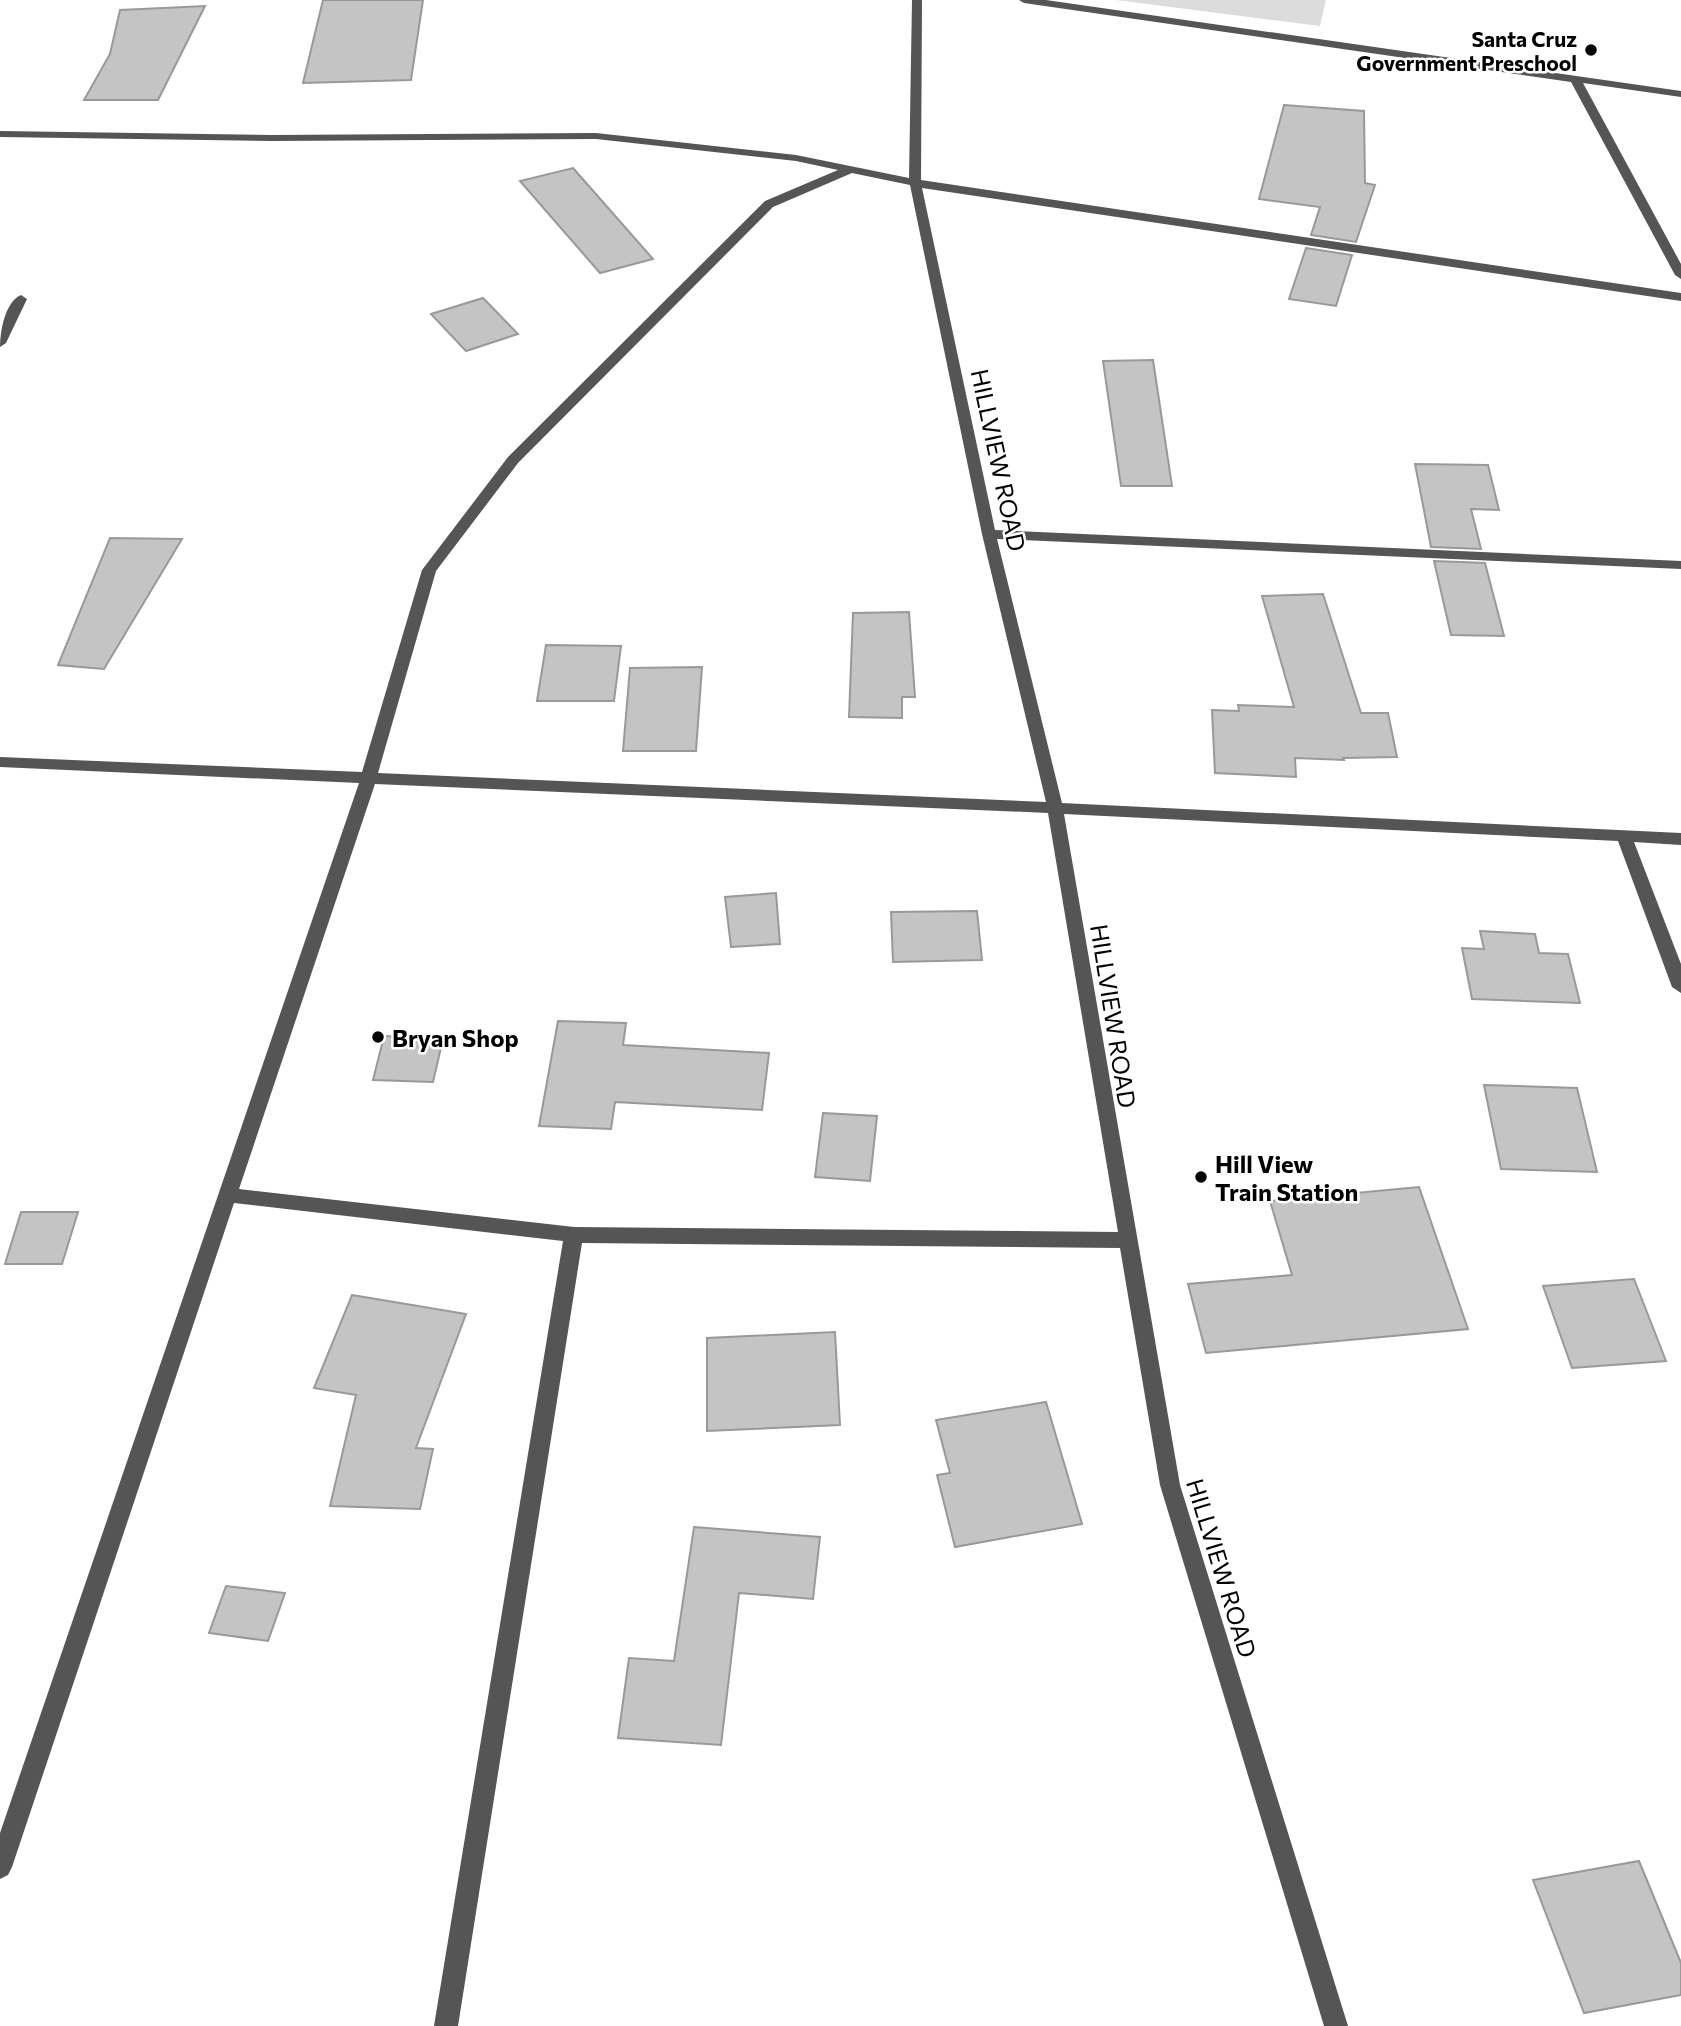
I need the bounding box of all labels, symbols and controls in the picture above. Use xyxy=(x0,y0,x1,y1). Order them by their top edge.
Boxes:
place label: Santa Cruz Government Preschool xyxy=(1356,26,1577,75)
marker: Santa Cruz Government Preschool xyxy=(1583,42,1599,58)
street label: HILLVIEW ROAD xyxy=(966,366,1032,554)
street label: HILLVIEW ROAD xyxy=(1085,922,1143,1110)
place label: Bryan Shop xyxy=(392,1023,519,1052)
marker: Bryan Shop xyxy=(370,1029,386,1045)
place label: Hill View Train Station xyxy=(1215,1149,1358,1206)
marker: Hill View Train Station xyxy=(1193,1169,1209,1185)
street label: HILLVIEW ROAD xyxy=(1181,1475,1263,1661)

